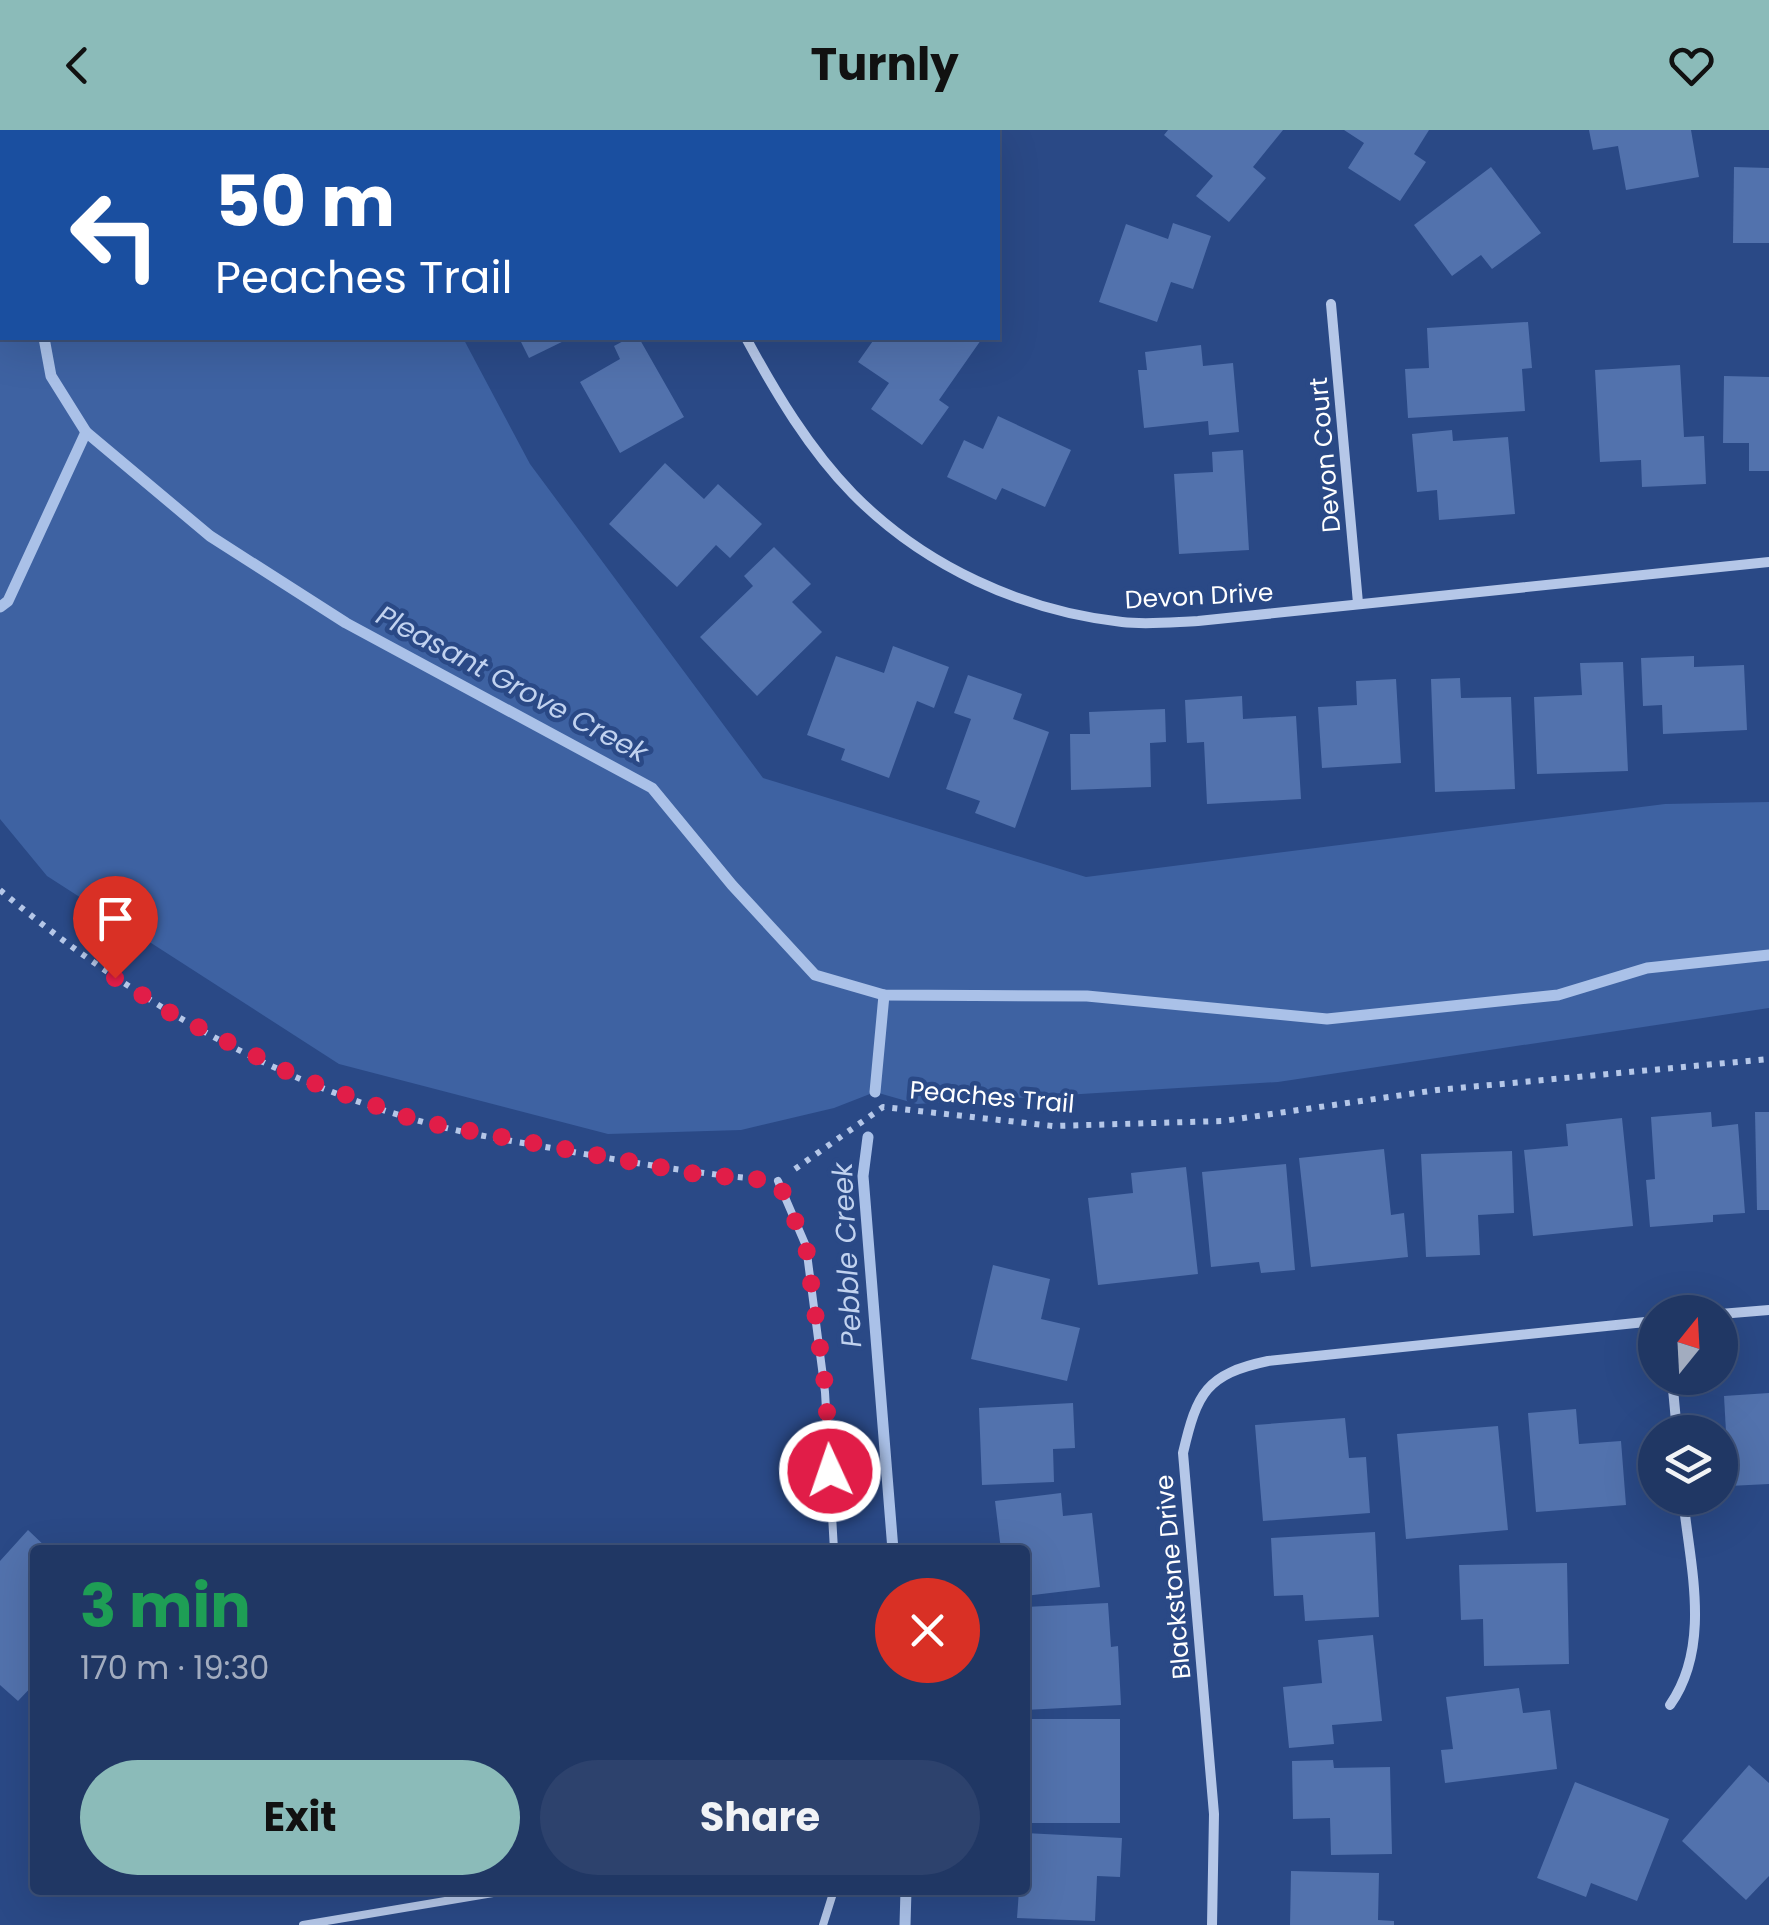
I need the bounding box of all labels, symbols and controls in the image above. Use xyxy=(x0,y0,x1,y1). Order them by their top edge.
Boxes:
text: Turnly xyxy=(810,33,959,96)
icon: back xyxy=(50,38,105,93)
icon: heart xyxy=(1664,38,1719,93)
text: 50 m xyxy=(215,152,395,251)
icon: left xyxy=(50,170,180,300)
text: Peaches Trail xyxy=(215,246,513,309)
street label: Devon Court xyxy=(1301,376,1349,534)
street label: Devon Drive xyxy=(1124,575,1274,617)
water label: Pleasant Grove Creek xyxy=(369,596,656,773)
pin xyxy=(73,876,158,979)
icon: arrive xyxy=(88,891,143,946)
street label: Peaches Trail xyxy=(908,1072,1076,1122)
water label: Pebble Creek xyxy=(823,1160,871,1349)
north arrow xyxy=(1638,1295,1738,1395)
map controls xyxy=(1638,1295,1738,1515)
button: layers xyxy=(1638,1415,1738,1515)
position arrow xyxy=(778,1419,882,1523)
street label: Blackstone Drive xyxy=(1147,1473,1199,1681)
text: 3 min xyxy=(80,1564,251,1648)
button: close xyxy=(875,1578,980,1683)
text: 170 m · 19:30 xyxy=(80,1645,269,1690)
button: Exit xyxy=(80,1760,520,1875)
button: Share xyxy=(540,1760,980,1875)

